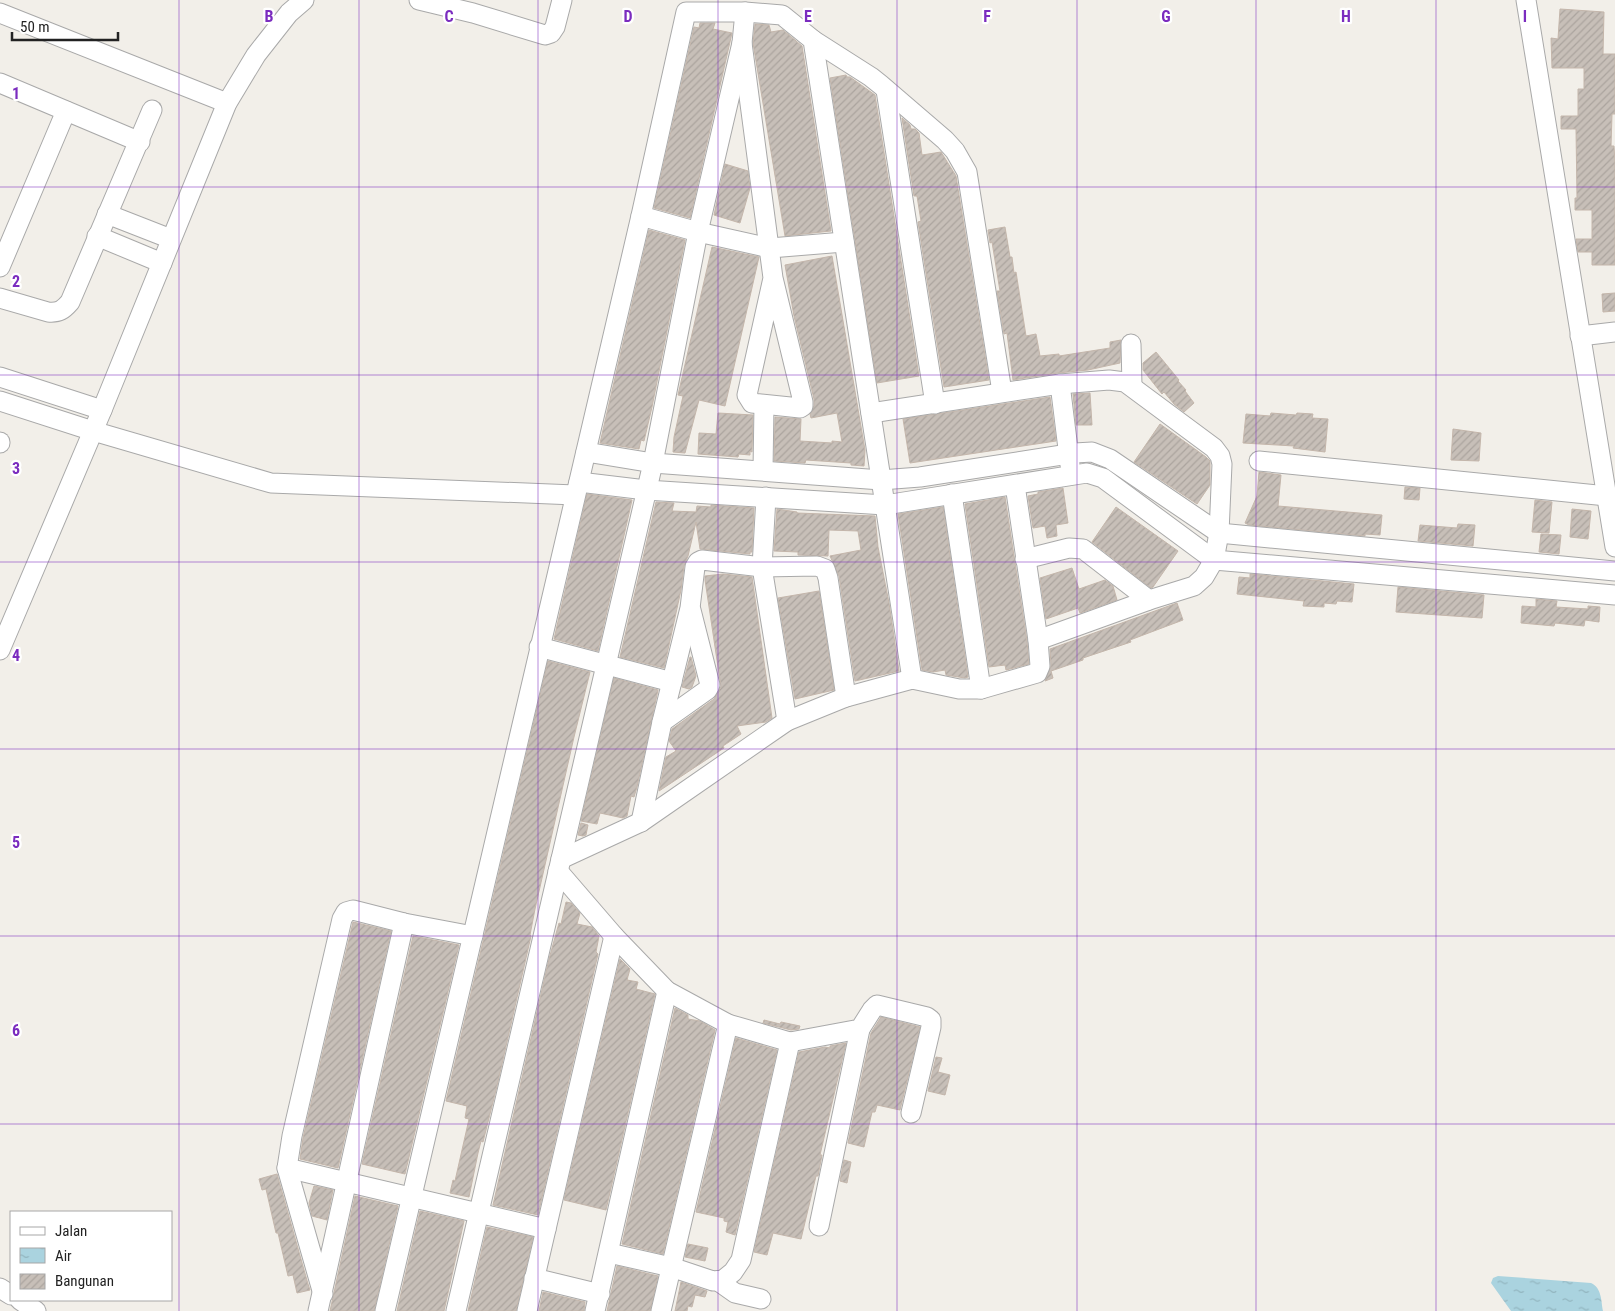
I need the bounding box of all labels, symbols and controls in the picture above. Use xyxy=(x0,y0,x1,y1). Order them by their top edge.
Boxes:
text: B xyxy=(265,7,274,26)
text: C xyxy=(444,7,454,26)
text: D xyxy=(623,7,633,26)
text: E xyxy=(804,7,812,26)
text: F xyxy=(983,7,991,26)
text: G xyxy=(1161,7,1171,26)
text: H xyxy=(1341,7,1351,26)
text: I xyxy=(1523,7,1527,26)
scale bar xyxy=(12,10,119,42)
text: 50 m xyxy=(20,18,50,36)
text: 1 xyxy=(12,84,20,103)
text: 2 xyxy=(12,272,20,291)
text: 3 xyxy=(12,459,20,478)
text: 4 xyxy=(12,646,20,665)
text: 5 xyxy=(12,833,20,852)
text: 6 xyxy=(12,1021,20,1040)
legend xyxy=(10,1211,172,1301)
text: Jalan xyxy=(55,1222,87,1240)
text: Air xyxy=(55,1247,72,1265)
text: Bangunan xyxy=(55,1272,114,1290)

